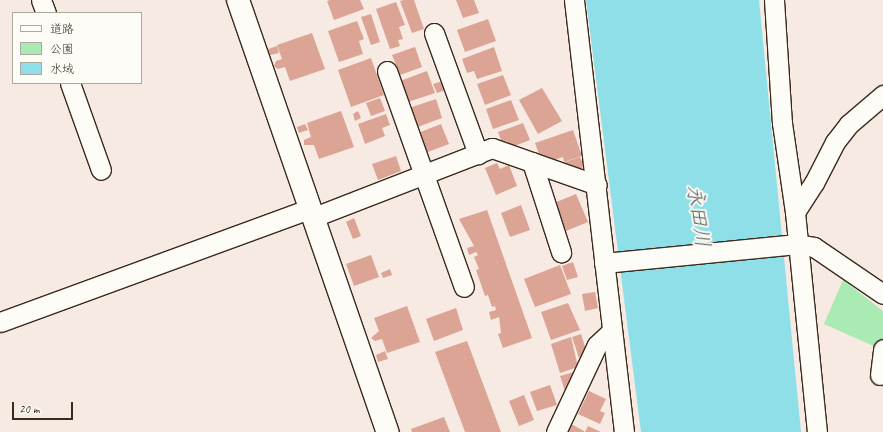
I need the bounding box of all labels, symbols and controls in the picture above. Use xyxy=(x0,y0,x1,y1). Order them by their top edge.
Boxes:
legend xyxy=(12,12,142,84)
text: 道路 xyxy=(50,21,74,37)
text: 公園 xyxy=(50,41,74,57)
text: 水域 xyxy=(50,61,74,77)
water label: 永田川 xyxy=(682,183,716,249)
scale bar xyxy=(14,394,75,420)
text: 20 m xyxy=(19,401,39,417)

